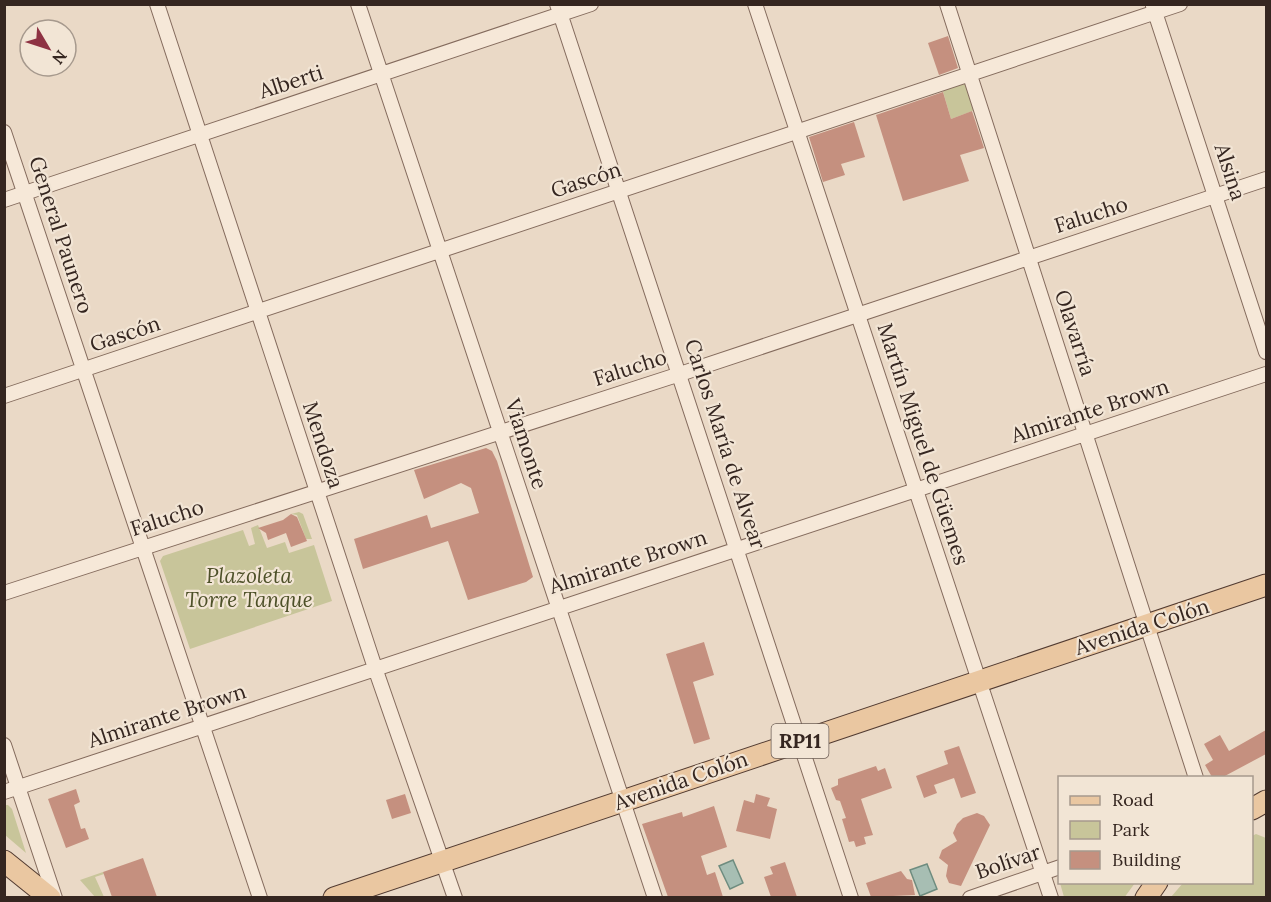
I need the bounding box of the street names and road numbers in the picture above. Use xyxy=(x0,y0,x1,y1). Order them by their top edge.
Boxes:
street label: Alberti xyxy=(254,58,326,105)
street label: Alsina xyxy=(1208,139,1252,204)
street label: General Paunero xyxy=(23,153,100,317)
street label: Gascón xyxy=(547,155,625,204)
street label: Falucho xyxy=(1051,190,1131,239)
street label: Olavarría xyxy=(1049,286,1102,380)
street label: Gascón xyxy=(86,309,164,358)
street label: Martín Miguel de Güemes xyxy=(872,319,975,568)
street label: Carlos María de Alvear xyxy=(679,335,772,552)
street label: Falucho xyxy=(590,343,670,392)
street label: Almirante Brown xyxy=(1007,372,1172,449)
street label: Viamonte xyxy=(499,394,554,492)
street label: Mendoza xyxy=(297,398,350,492)
street label: Falucho xyxy=(127,493,207,542)
street label: Almirante Brown xyxy=(545,523,710,600)
street label: Avenida Colón xyxy=(1070,592,1213,661)
street label: Almirante Brown xyxy=(84,677,249,754)
road number: RP11 xyxy=(772,724,828,758)
street label: Avenida Colón xyxy=(609,745,752,816)
street label: Bolívar xyxy=(972,838,1044,885)

